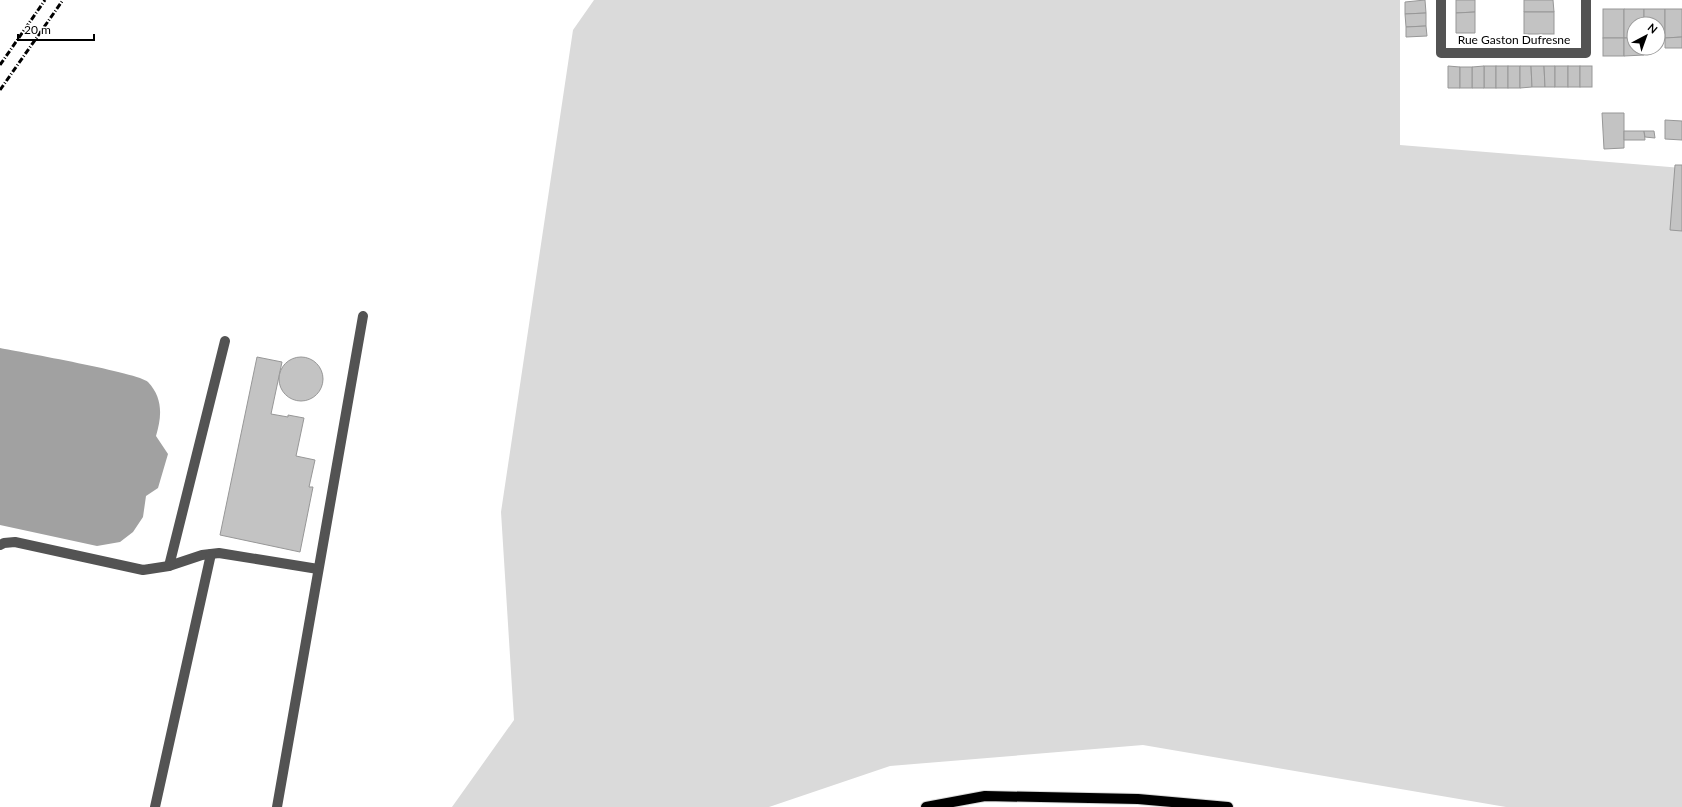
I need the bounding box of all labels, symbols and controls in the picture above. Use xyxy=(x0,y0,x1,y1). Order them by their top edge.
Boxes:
scale bar xyxy=(18,16,94,42)
north arrow xyxy=(1626,16,1666,56)
text: N xyxy=(1645,20,1660,36)
text: 20 m xyxy=(24,22,51,37)
street label: Rue Gaston Dufresne xyxy=(1458,32,1570,47)

